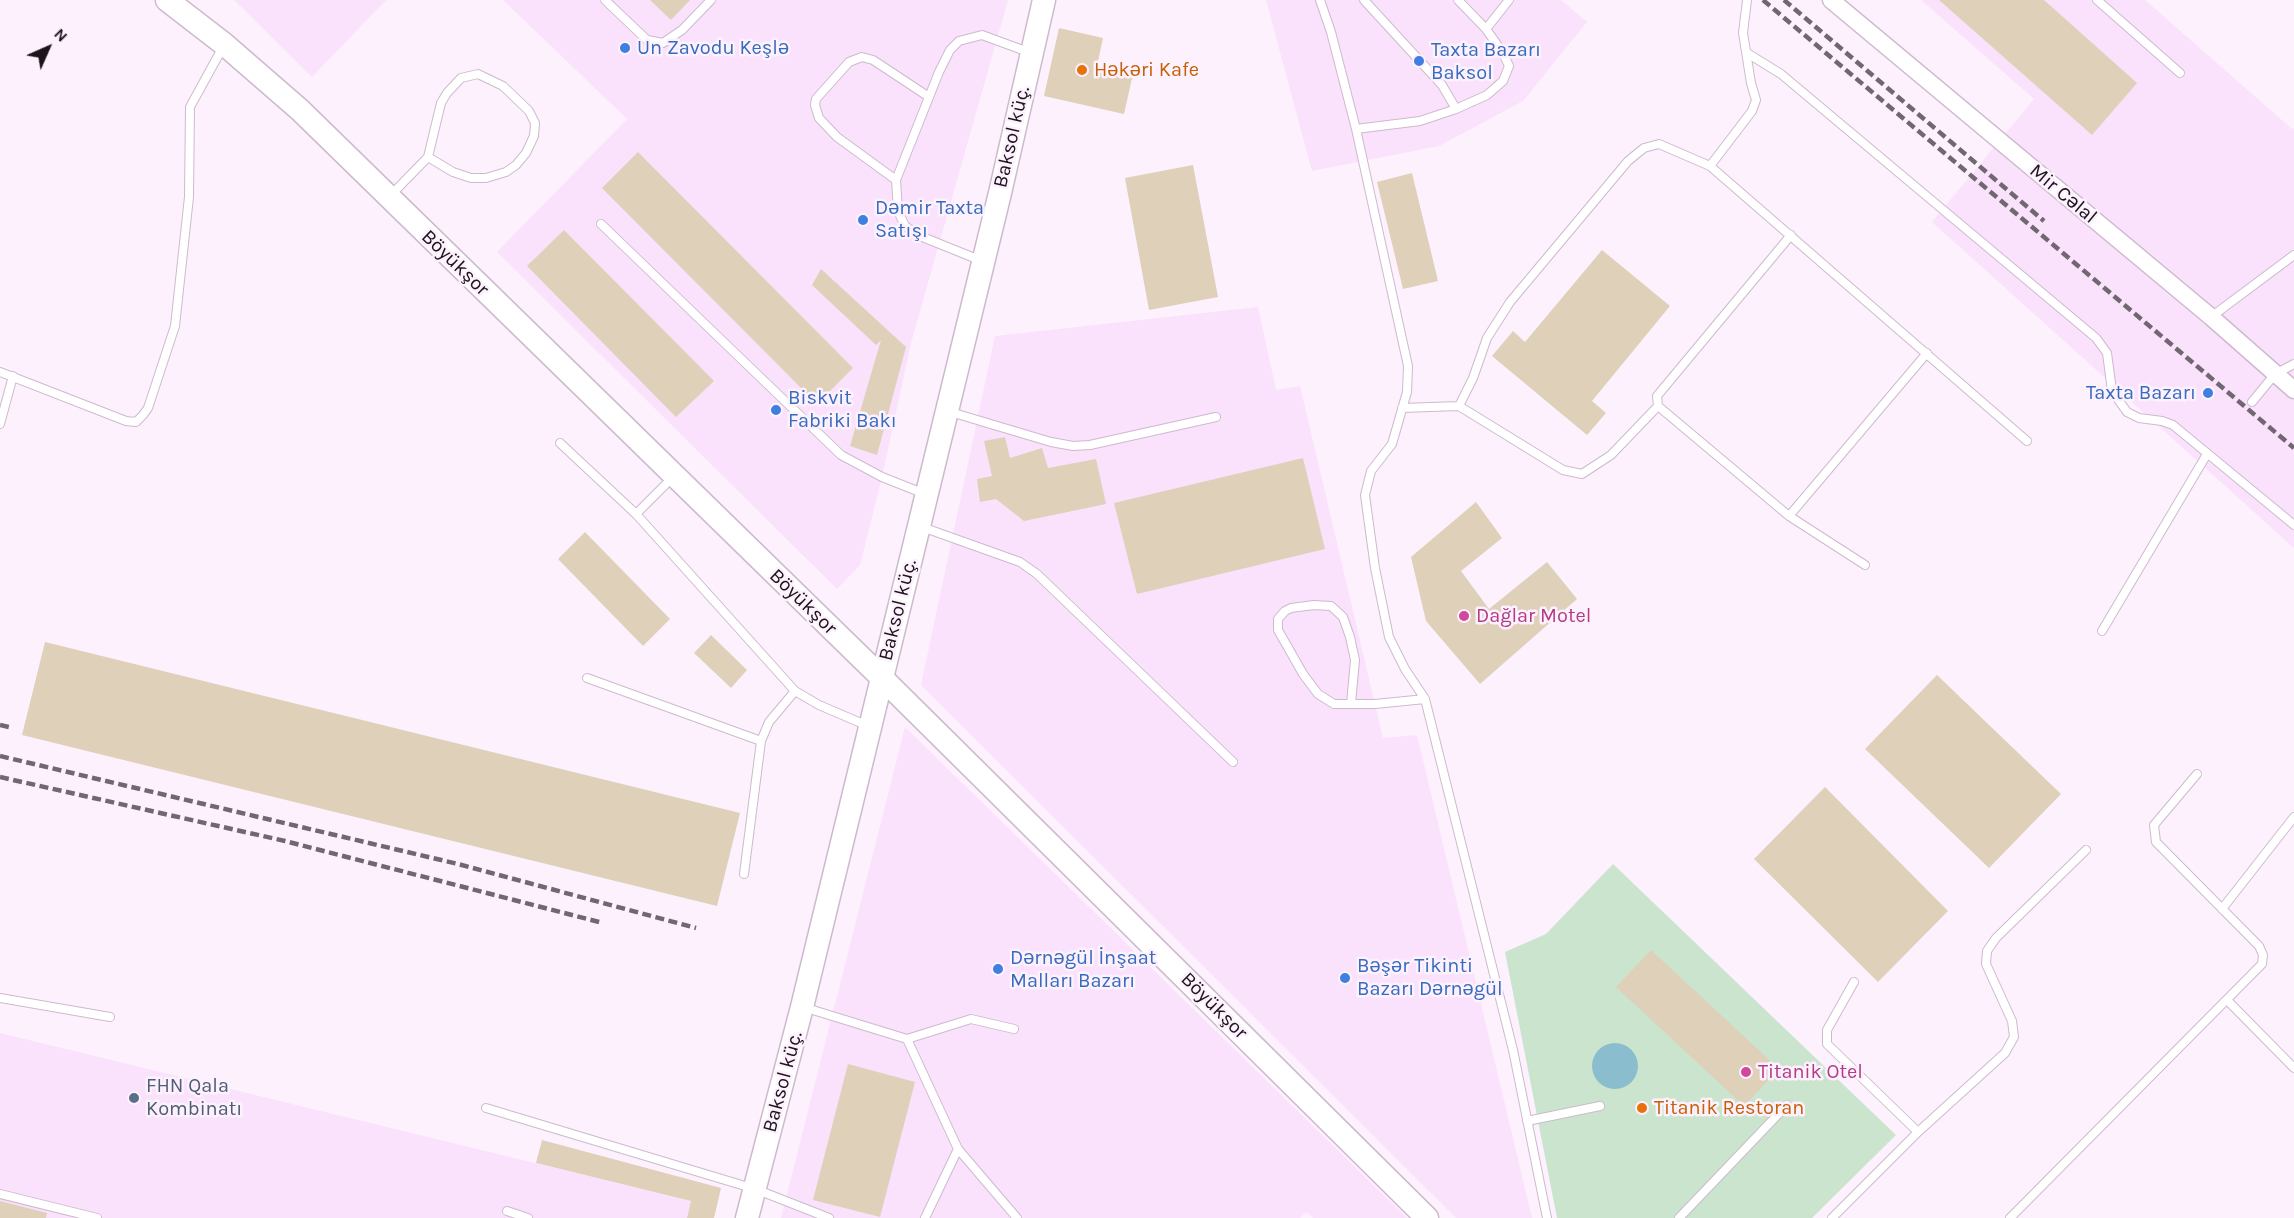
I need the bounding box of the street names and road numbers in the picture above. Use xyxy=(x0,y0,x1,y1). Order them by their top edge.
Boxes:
street label: Baksol küç. xyxy=(989,84,1035,190)
street label: Mir Cəlal xyxy=(2024,159,2102,229)
street label: Böyükşor xyxy=(416,225,494,301)
street label: Baksol küç. xyxy=(874,557,922,663)
street label: Böyükşor xyxy=(764,564,842,640)
street label: Böyükşor xyxy=(1176,968,1252,1044)
street label: Baksol küç. xyxy=(758,1029,808,1135)

